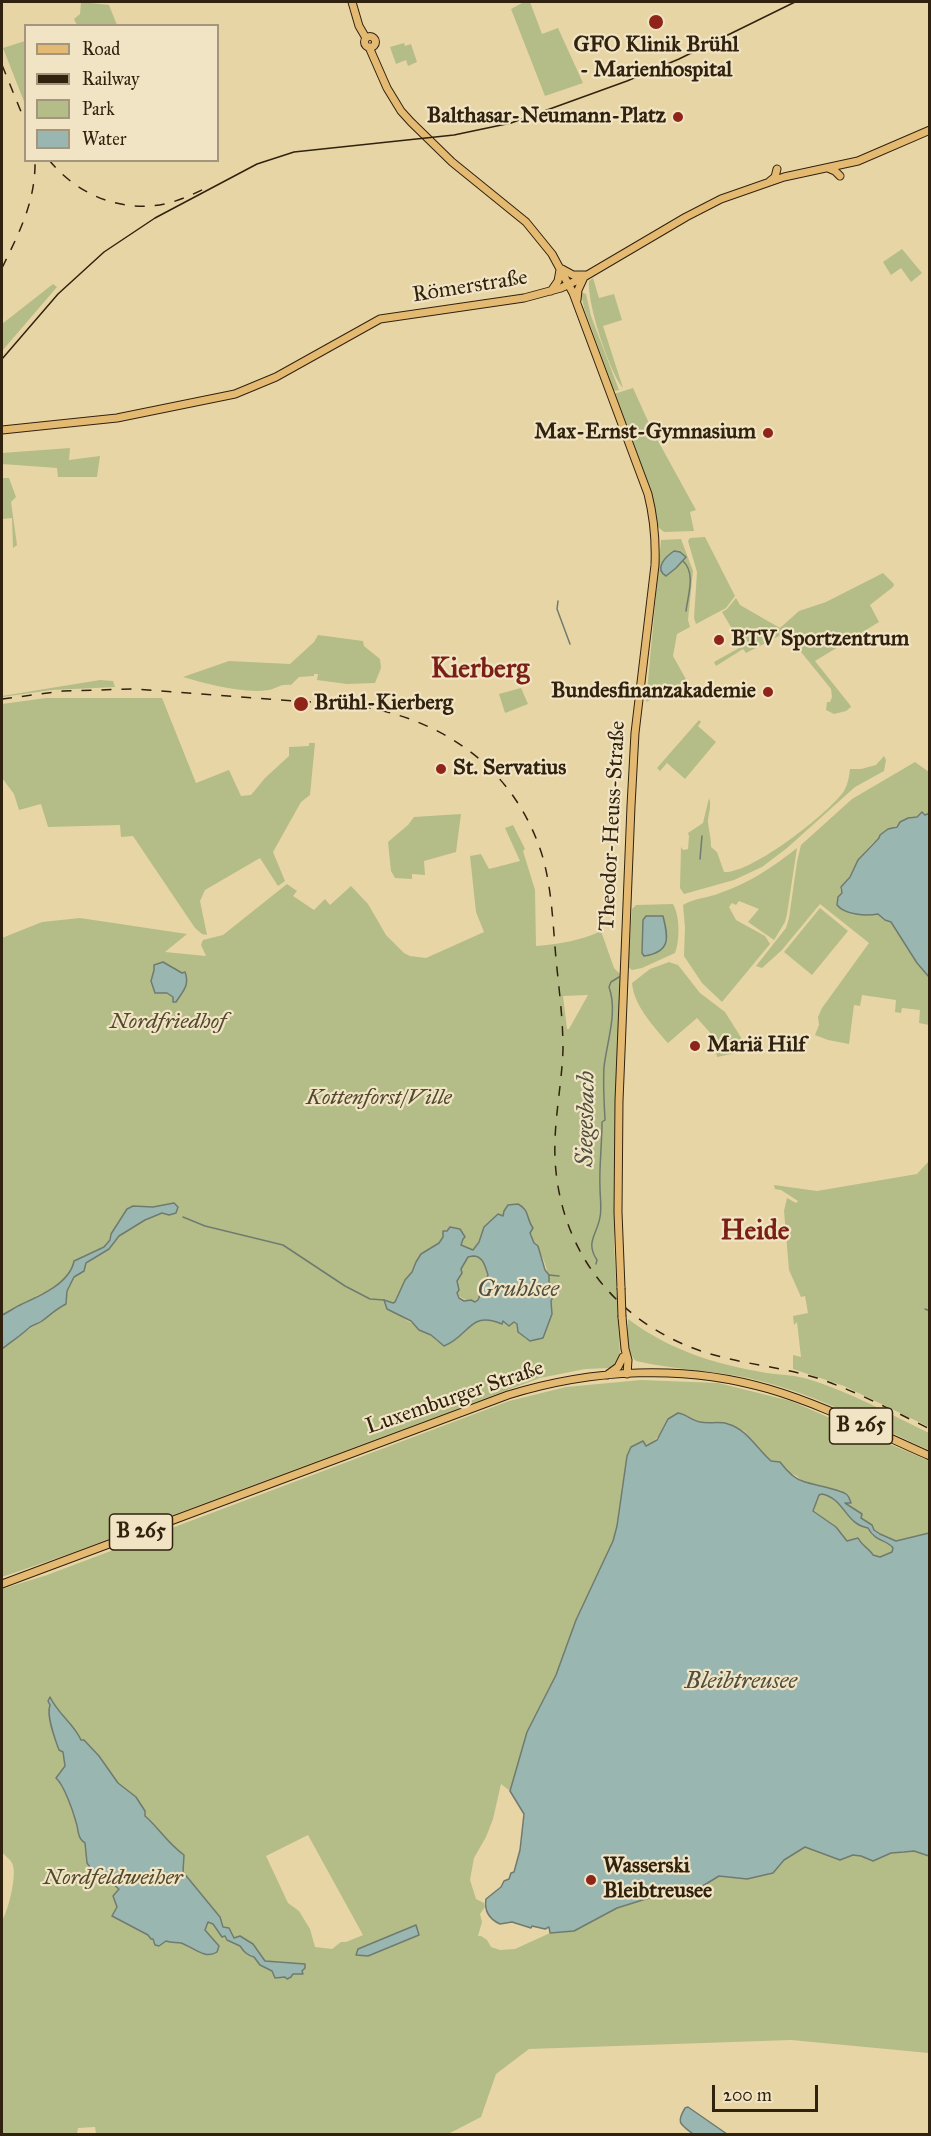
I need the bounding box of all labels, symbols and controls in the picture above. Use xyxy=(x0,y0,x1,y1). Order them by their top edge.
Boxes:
marker: GFO Klinik Brühl - Marienhospital xyxy=(647,13,665,31)
legend xyxy=(24,24,219,162)
place label: GFO Klinik Brühl - Marienhospital xyxy=(573,33,739,84)
text: Road xyxy=(82,38,120,60)
text: Railway xyxy=(82,68,139,90)
text: Park xyxy=(82,98,115,120)
place label: Balthasar-Neumann-Platz xyxy=(427,104,666,130)
marker: Balthasar-Neumann-Platz xyxy=(671,110,685,124)
text: Water xyxy=(82,128,126,150)
street label: Römerstraße xyxy=(411,265,529,309)
place label: Max-Ernst-Gymnasium xyxy=(534,420,756,446)
marker: Max-Ernst-Gymnasium xyxy=(761,426,775,440)
place label: BTV Sportzentrum xyxy=(731,627,909,653)
marker: BTV Sportzentrum xyxy=(712,633,726,647)
district label: Kierberg xyxy=(431,653,529,687)
place label: Bundesfinanzakademie xyxy=(551,679,756,705)
marker: Bundesfinanzakademie xyxy=(761,685,775,699)
place label: Brühl-Kierberg xyxy=(314,691,453,717)
marker: Brühl-Kierberg xyxy=(292,695,310,713)
street label: Theodor-Heuss-Straße xyxy=(594,720,632,932)
place label: St. Servatius xyxy=(453,756,566,782)
marker: St. Servatius xyxy=(434,762,448,776)
park label: Nordfriedhof xyxy=(110,1010,226,1036)
place label: Mariä Hilf xyxy=(707,1033,806,1059)
marker: Mariä Hilf xyxy=(688,1039,702,1053)
water label: Siegesbach xyxy=(572,1071,602,1167)
park label: Kottenforst/Ville xyxy=(306,1086,452,1112)
district label: Heide xyxy=(721,1215,789,1249)
water label: Gruhlsee xyxy=(477,1276,559,1304)
street label: Luxemburger Straße xyxy=(362,1355,548,1441)
road number: B 265 xyxy=(830,1408,892,1444)
road number: B 265 xyxy=(110,1514,172,1550)
water label: Bleibtreusee xyxy=(685,1668,797,1696)
place label: Wasserski Bleibtreusee xyxy=(603,1854,712,1906)
park label: Nordfeldweiher xyxy=(43,1866,183,1892)
marker: Wasserski Bleibtreusee xyxy=(584,1873,598,1887)
scale bar xyxy=(715,2073,822,2111)
text: 200 m xyxy=(723,2084,772,2106)

